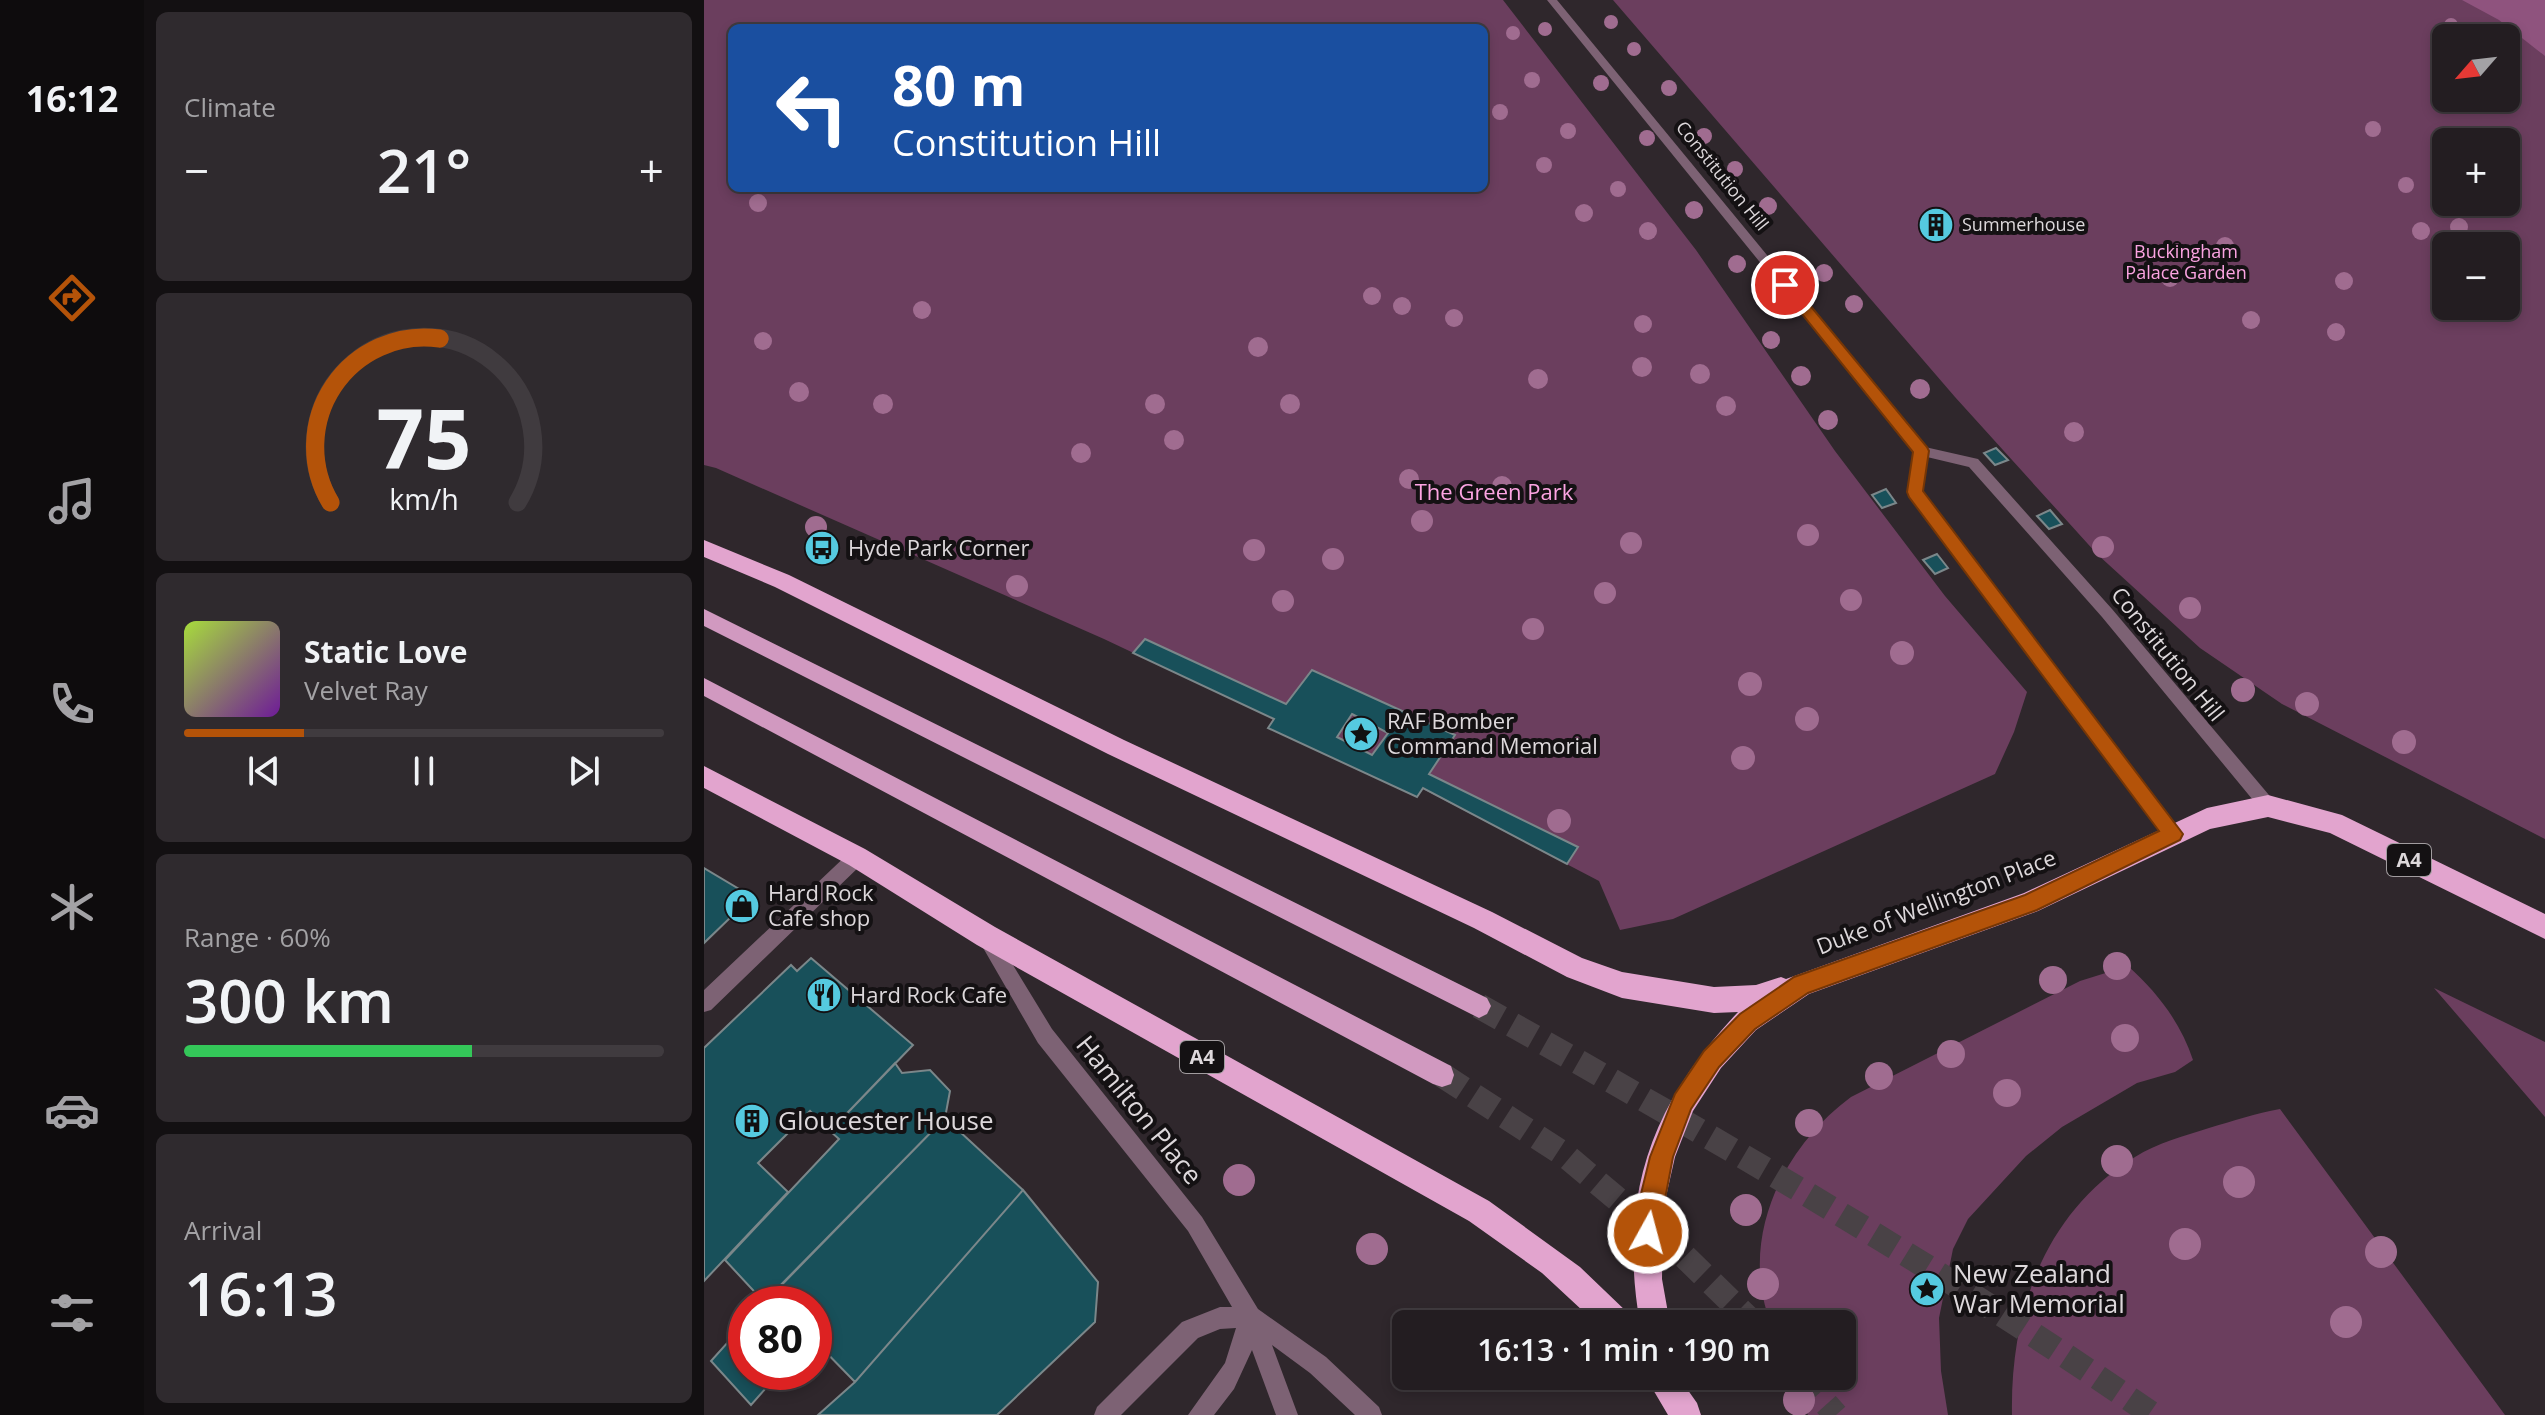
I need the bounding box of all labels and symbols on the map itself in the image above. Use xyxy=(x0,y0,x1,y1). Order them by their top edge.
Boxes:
north arrow xyxy=(2432,24,2520,112)
street label: Constitution Hill xyxy=(1671,116,1774,235)
building icon: Summerhouse xyxy=(1917,206,1955,244)
place label: Summerhouse xyxy=(1962,212,2085,236)
park label: Buckingham Palace Garden xyxy=(2125,239,2247,284)
pin xyxy=(1751,251,1819,319)
park label: The Green Park xyxy=(1415,476,1574,506)
bus stop icon: Hyde Park Corner xyxy=(803,529,841,567)
place label: Hyde Park Corner xyxy=(848,532,1029,562)
street label: Constitution Hill xyxy=(2105,580,2232,727)
place label: RAF Bomber Command Memorial xyxy=(1387,705,1598,760)
place icon: RAF Bomber Command Memorial xyxy=(1342,715,1380,753)
street label: Duke of Wellington Place xyxy=(1812,841,2060,961)
road number: A4 xyxy=(2387,844,2431,876)
place label: Hard Rock Cafe shop xyxy=(768,877,874,932)
shop icon: Hard Rock Cafe shop xyxy=(723,887,761,925)
restaurant icon: Hard Rock Cafe xyxy=(805,976,843,1014)
place label: Hard Rock Cafe xyxy=(850,979,1007,1009)
street label: Hamilton Place xyxy=(1068,1027,1211,1191)
road number: A4 xyxy=(1180,1041,1224,1073)
building icon: Gloucester House xyxy=(733,1102,771,1140)
place label: Gloucester House xyxy=(778,1102,994,1138)
position arrow xyxy=(1606,1191,1690,1275)
place label: New Zealand War Memorial xyxy=(1953,1255,2125,1321)
place icon: New Zealand War Memorial xyxy=(1908,1270,1946,1308)
speed limit sign: 80 xyxy=(728,1286,832,1390)

